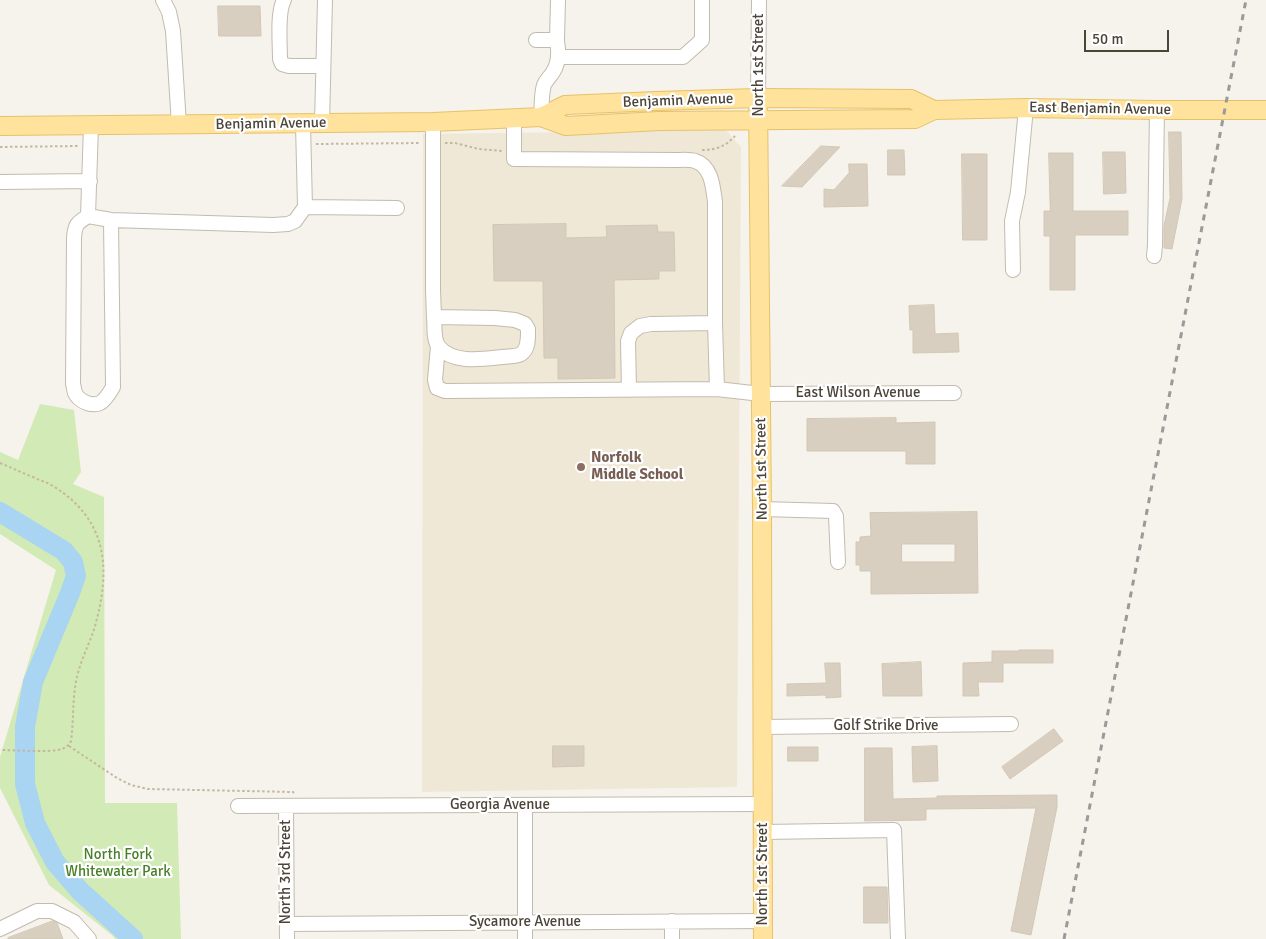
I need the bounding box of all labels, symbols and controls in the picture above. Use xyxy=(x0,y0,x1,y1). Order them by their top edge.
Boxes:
street label: North 1st Street xyxy=(750,14,768,116)
scale bar xyxy=(1086,20,1171,52)
text: 50 m xyxy=(1092,30,1123,48)
street label: Benjamin Avenue xyxy=(622,90,734,112)
street label: East Benjamin Avenue xyxy=(1029,99,1171,119)
street label: Benjamin Avenue xyxy=(215,114,327,134)
street label: East Wilson Avenue xyxy=(795,384,921,402)
street label: North 1st Street xyxy=(752,417,772,521)
place label: Norfolk Middle School xyxy=(591,449,683,484)
marker: Norfolk Middle School xyxy=(575,461,587,473)
street label: Golf Strike Drive xyxy=(833,717,939,735)
street label: Georgia Avenue xyxy=(450,796,550,814)
street label: North 3rd Street xyxy=(277,820,295,924)
street label: North 1st Street xyxy=(754,823,772,925)
park label: North Fork Whitewater Park xyxy=(65,846,171,881)
street label: Sycamore Avenue xyxy=(469,913,581,931)

